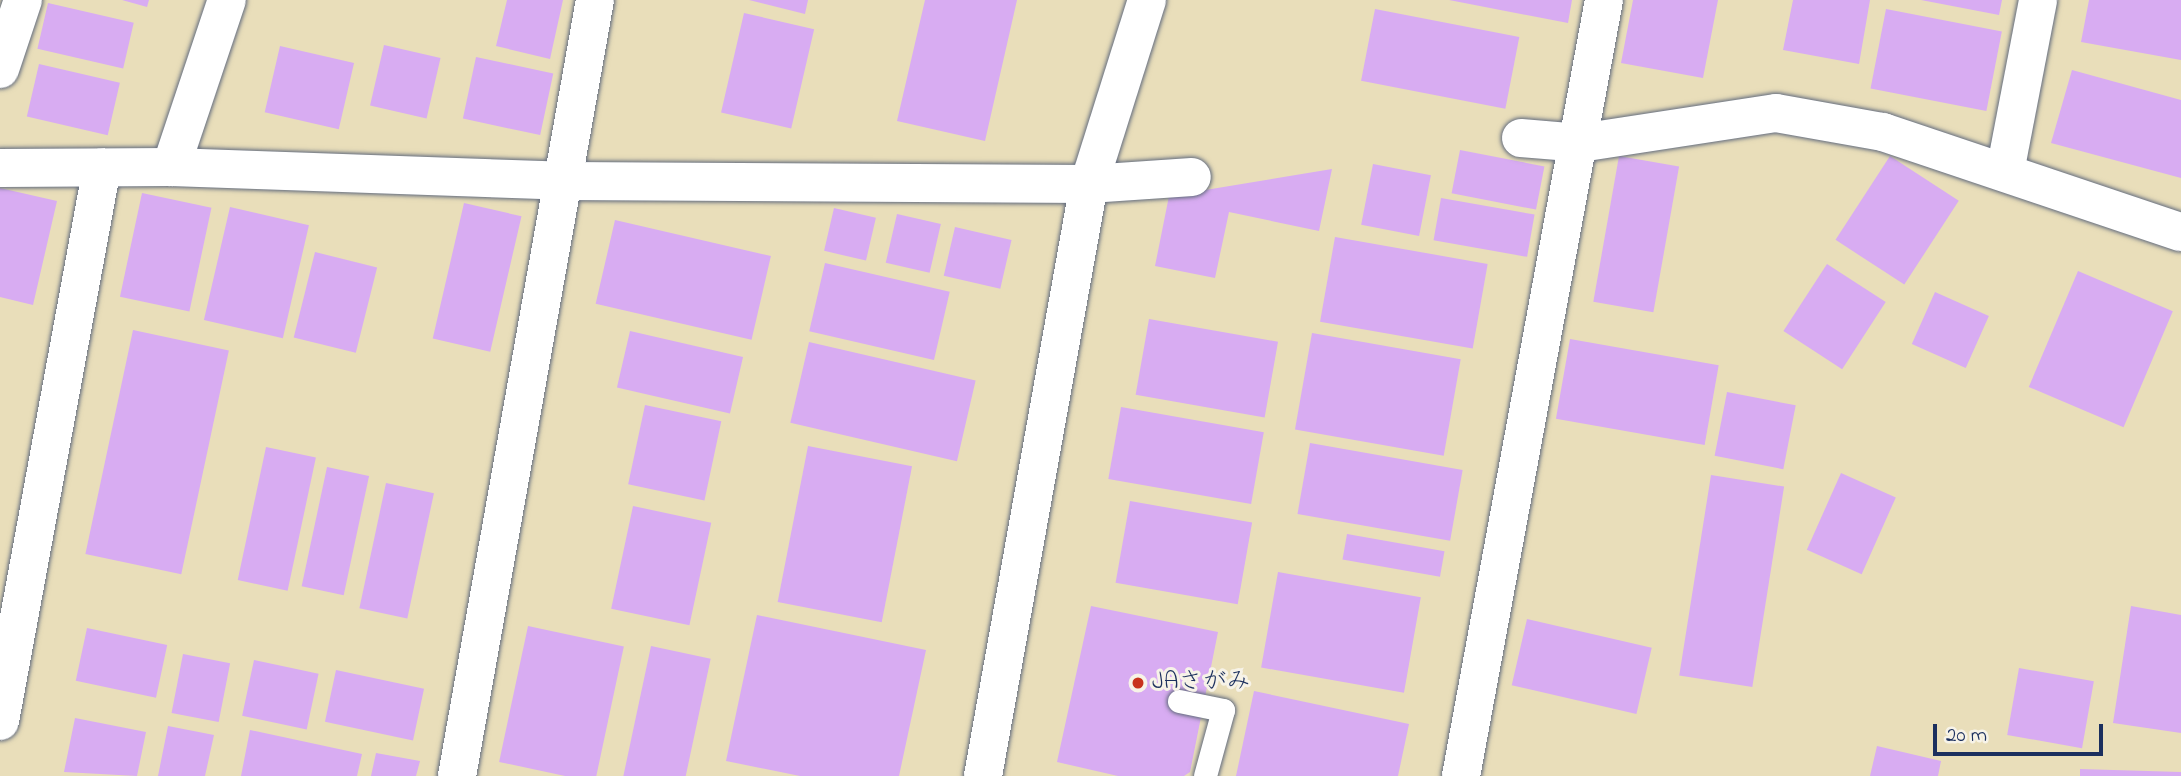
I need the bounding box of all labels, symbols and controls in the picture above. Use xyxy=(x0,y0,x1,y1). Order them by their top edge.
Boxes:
place label: JAさがみ xyxy=(1152,669,1250,697)
marker: JAさがみ xyxy=(1130,675,1146,691)
scale bar xyxy=(1936,710,2106,754)
text: 20 m xyxy=(1946,721,1987,751)

